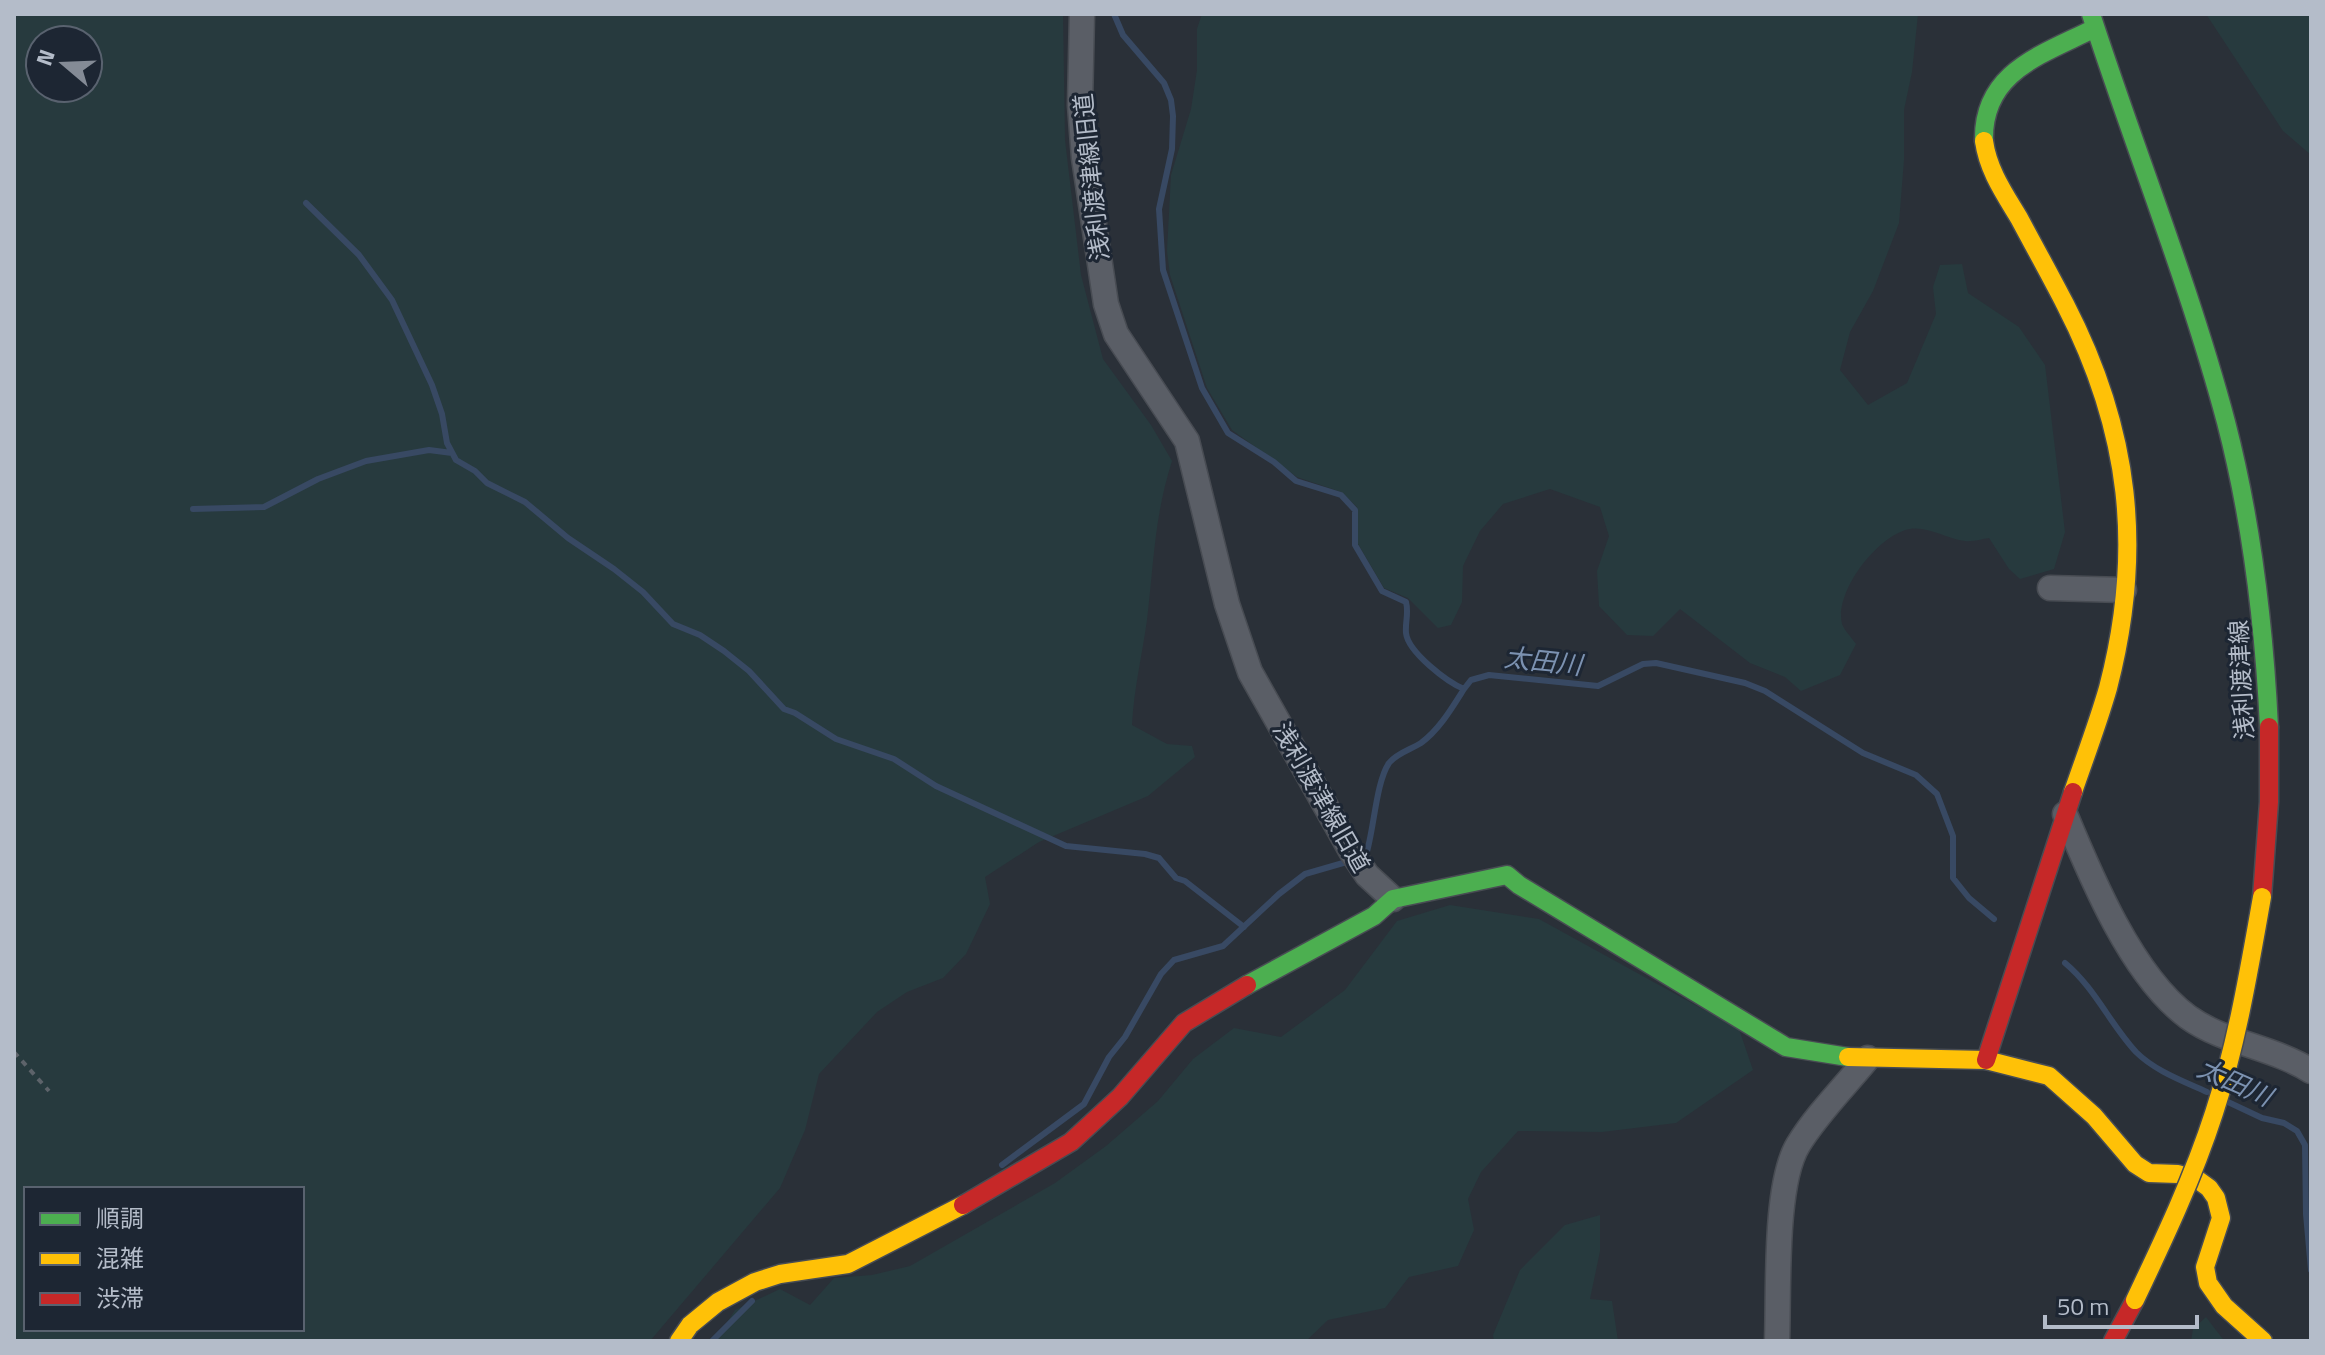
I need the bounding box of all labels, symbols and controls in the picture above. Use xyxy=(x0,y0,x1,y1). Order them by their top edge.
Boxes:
north arrow xyxy=(24,24,104,104)
text: N xyxy=(27,45,64,70)
street label: 浅利渡津線旧道 xyxy=(1064,92,1118,262)
street label: 浅利渡津線 xyxy=(2220,619,2262,741)
water label: 太田川 xyxy=(1502,638,1587,685)
street label: 浅利渡津線旧道 xyxy=(1264,715,1380,879)
water label: 太田川 xyxy=(2191,1048,2281,1117)
legend xyxy=(24,1187,304,1331)
text: 順調 xyxy=(96,1200,144,1236)
text: 混雑 xyxy=(96,1240,144,1276)
scale bar xyxy=(2045,1279,2197,1329)
text: 渋滞 xyxy=(96,1280,144,1316)
text: 50 m xyxy=(2057,1288,2109,1324)

